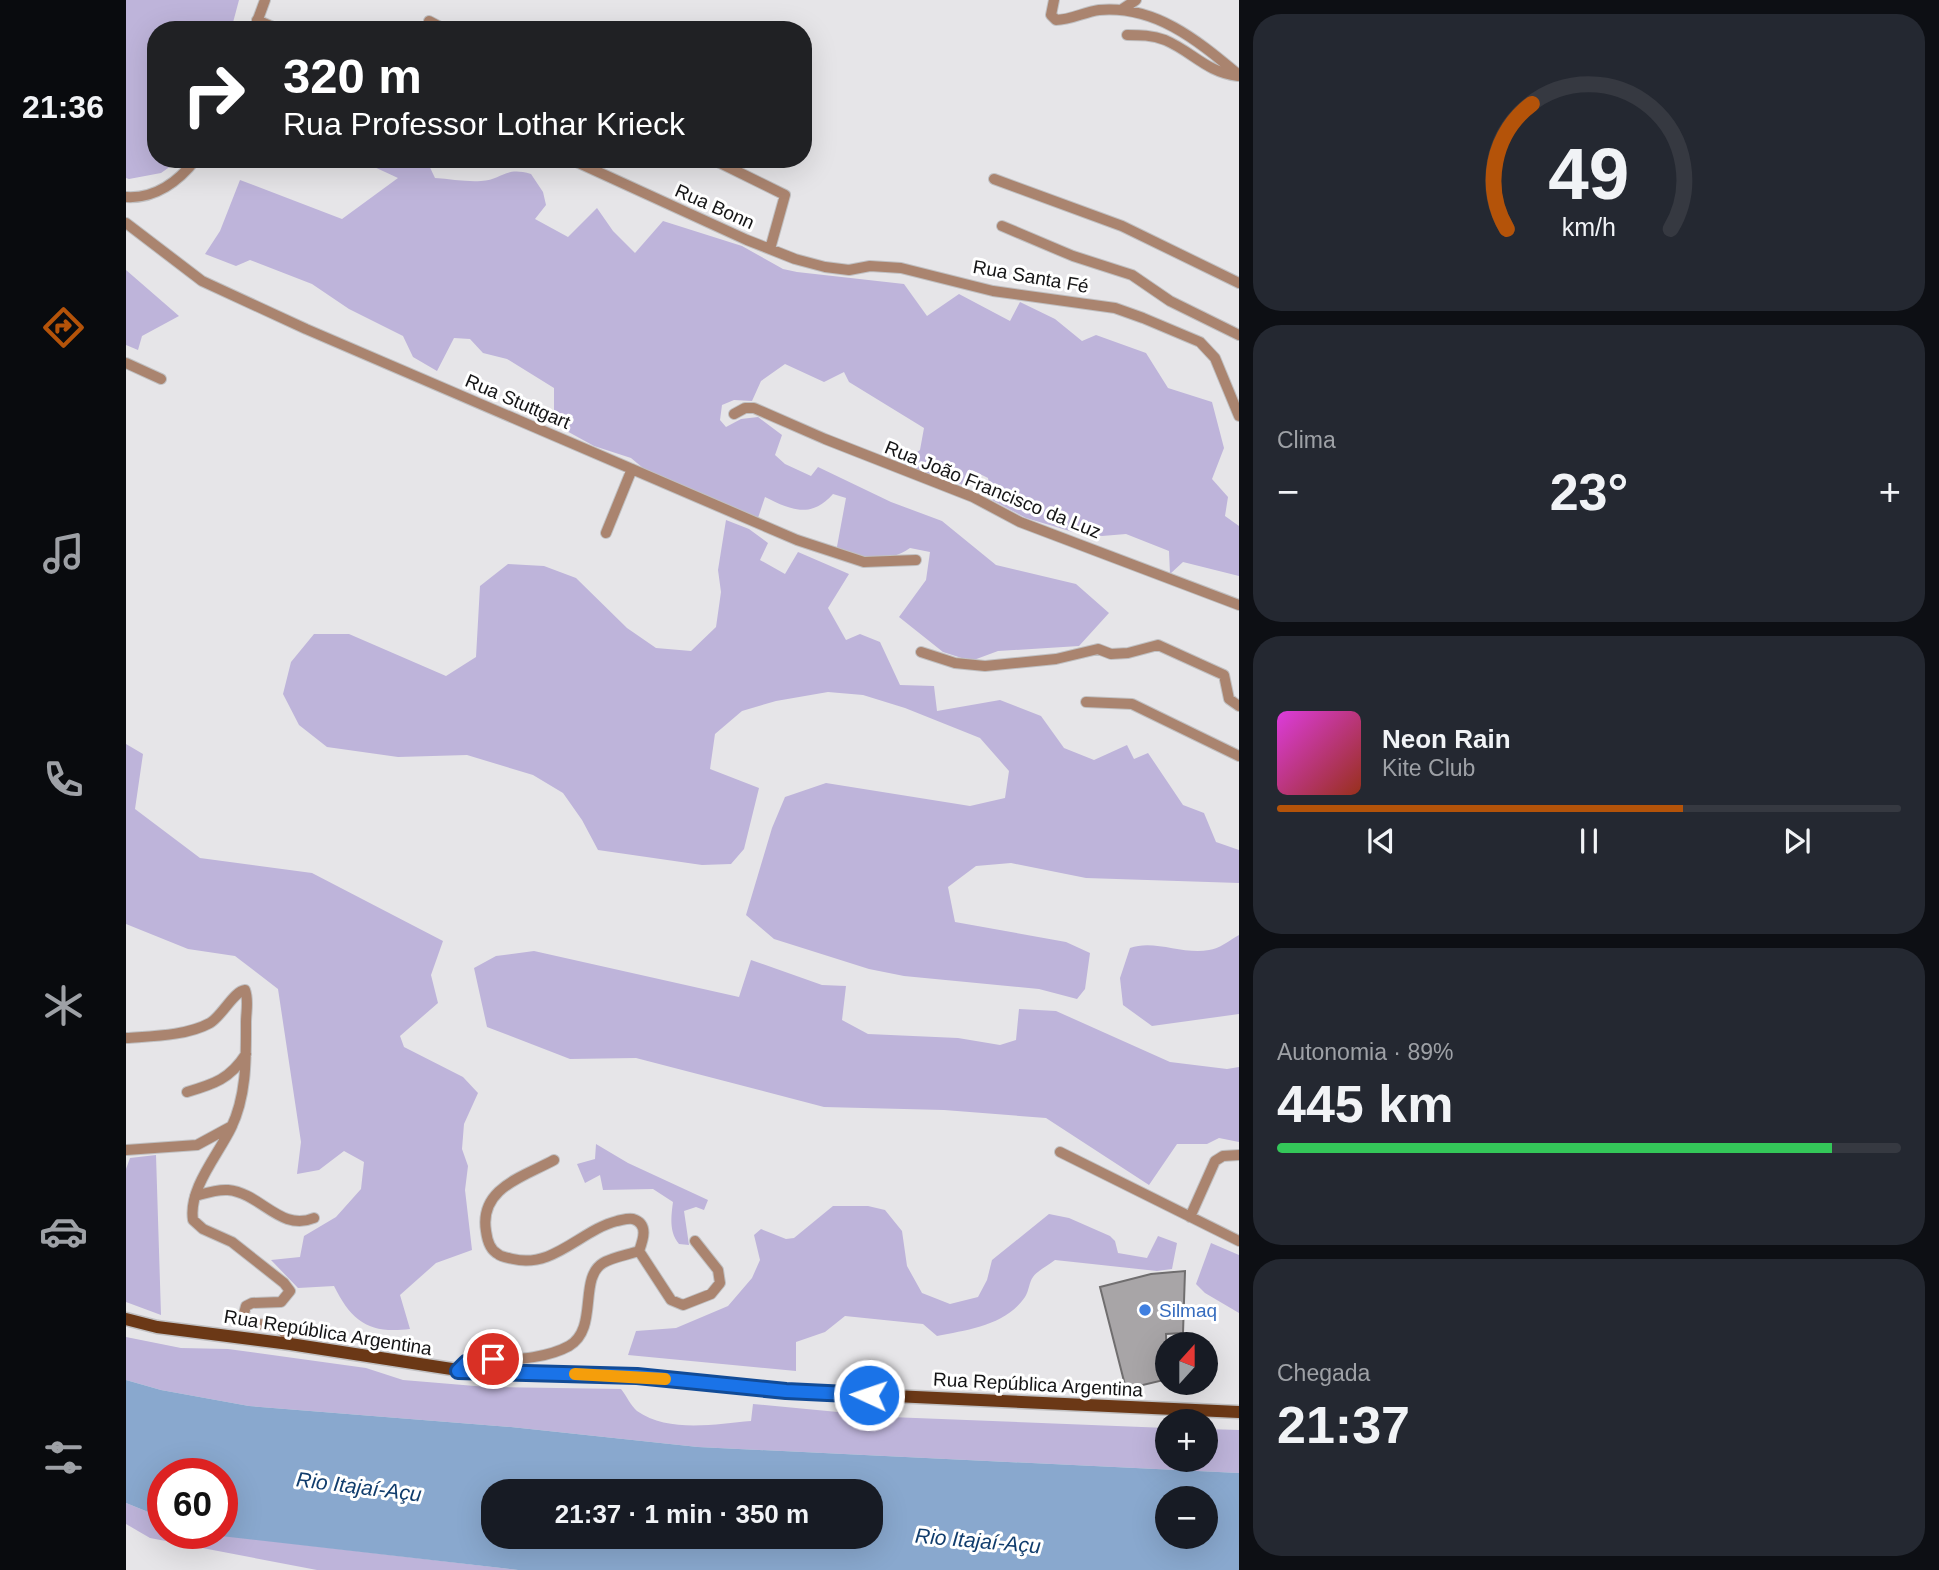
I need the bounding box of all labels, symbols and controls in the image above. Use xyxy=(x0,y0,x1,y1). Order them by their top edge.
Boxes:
icon: right xyxy=(168,49,259,140)
text: 320 m xyxy=(283,49,422,103)
text: 21:36 xyxy=(22,89,104,125)
text: Rua Professor Lothar Krieck xyxy=(283,106,685,142)
text: 49 xyxy=(1549,133,1629,214)
street label: Rua Bonn xyxy=(672,180,758,233)
text: km/h xyxy=(1562,212,1616,240)
street label: Rua Santa Fé xyxy=(971,256,1090,297)
icon: directions xyxy=(39,303,88,352)
street label: Rua Stuttgart xyxy=(462,370,574,433)
text: Clima xyxy=(1277,427,1336,453)
street label: Rua João Francisco da Luz xyxy=(882,436,1104,543)
text: 23° xyxy=(1550,463,1628,521)
text: − xyxy=(1277,471,1299,513)
text: + xyxy=(1879,471,1901,513)
icon: music xyxy=(39,529,88,578)
text: Neon Rain xyxy=(1382,724,1511,754)
icon: phone xyxy=(39,755,88,804)
text: Kite Club xyxy=(1382,755,1475,781)
icon: previous xyxy=(1362,822,1400,860)
icon: pause xyxy=(1570,822,1608,860)
icon: next xyxy=(1778,822,1816,860)
icon: climate xyxy=(39,981,88,1030)
text: Autonomia · 89% xyxy=(1277,1039,1453,1065)
text: 445 km xyxy=(1277,1075,1453,1133)
icon: car xyxy=(39,1207,88,1256)
place label: Silmaq xyxy=(1159,1300,1217,1321)
marker: Silmaq xyxy=(1137,1302,1153,1318)
street label: Rua República Argentina xyxy=(222,1306,434,1359)
pin xyxy=(463,1329,523,1389)
north arrow xyxy=(1155,1332,1218,1395)
map controls xyxy=(1155,1332,1218,1549)
icon: arrive xyxy=(474,1340,512,1378)
position arrow xyxy=(832,1358,906,1432)
text: Chegada xyxy=(1277,1360,1370,1386)
street label: Rua República Argentina xyxy=(932,1369,1144,1401)
text: 21:37 xyxy=(1277,1396,1410,1454)
button: + xyxy=(1155,1409,1218,1472)
icon: filters xyxy=(39,1433,88,1482)
speed limit sign: 60 xyxy=(147,1458,238,1549)
water label: Rio Itajaí-Açu xyxy=(295,1467,423,1506)
button: − xyxy=(1155,1486,1218,1549)
text: 21:37 · 1 min · 350 m xyxy=(555,1499,809,1529)
water label: Rio Itajaí-Açu xyxy=(914,1524,1042,1557)

